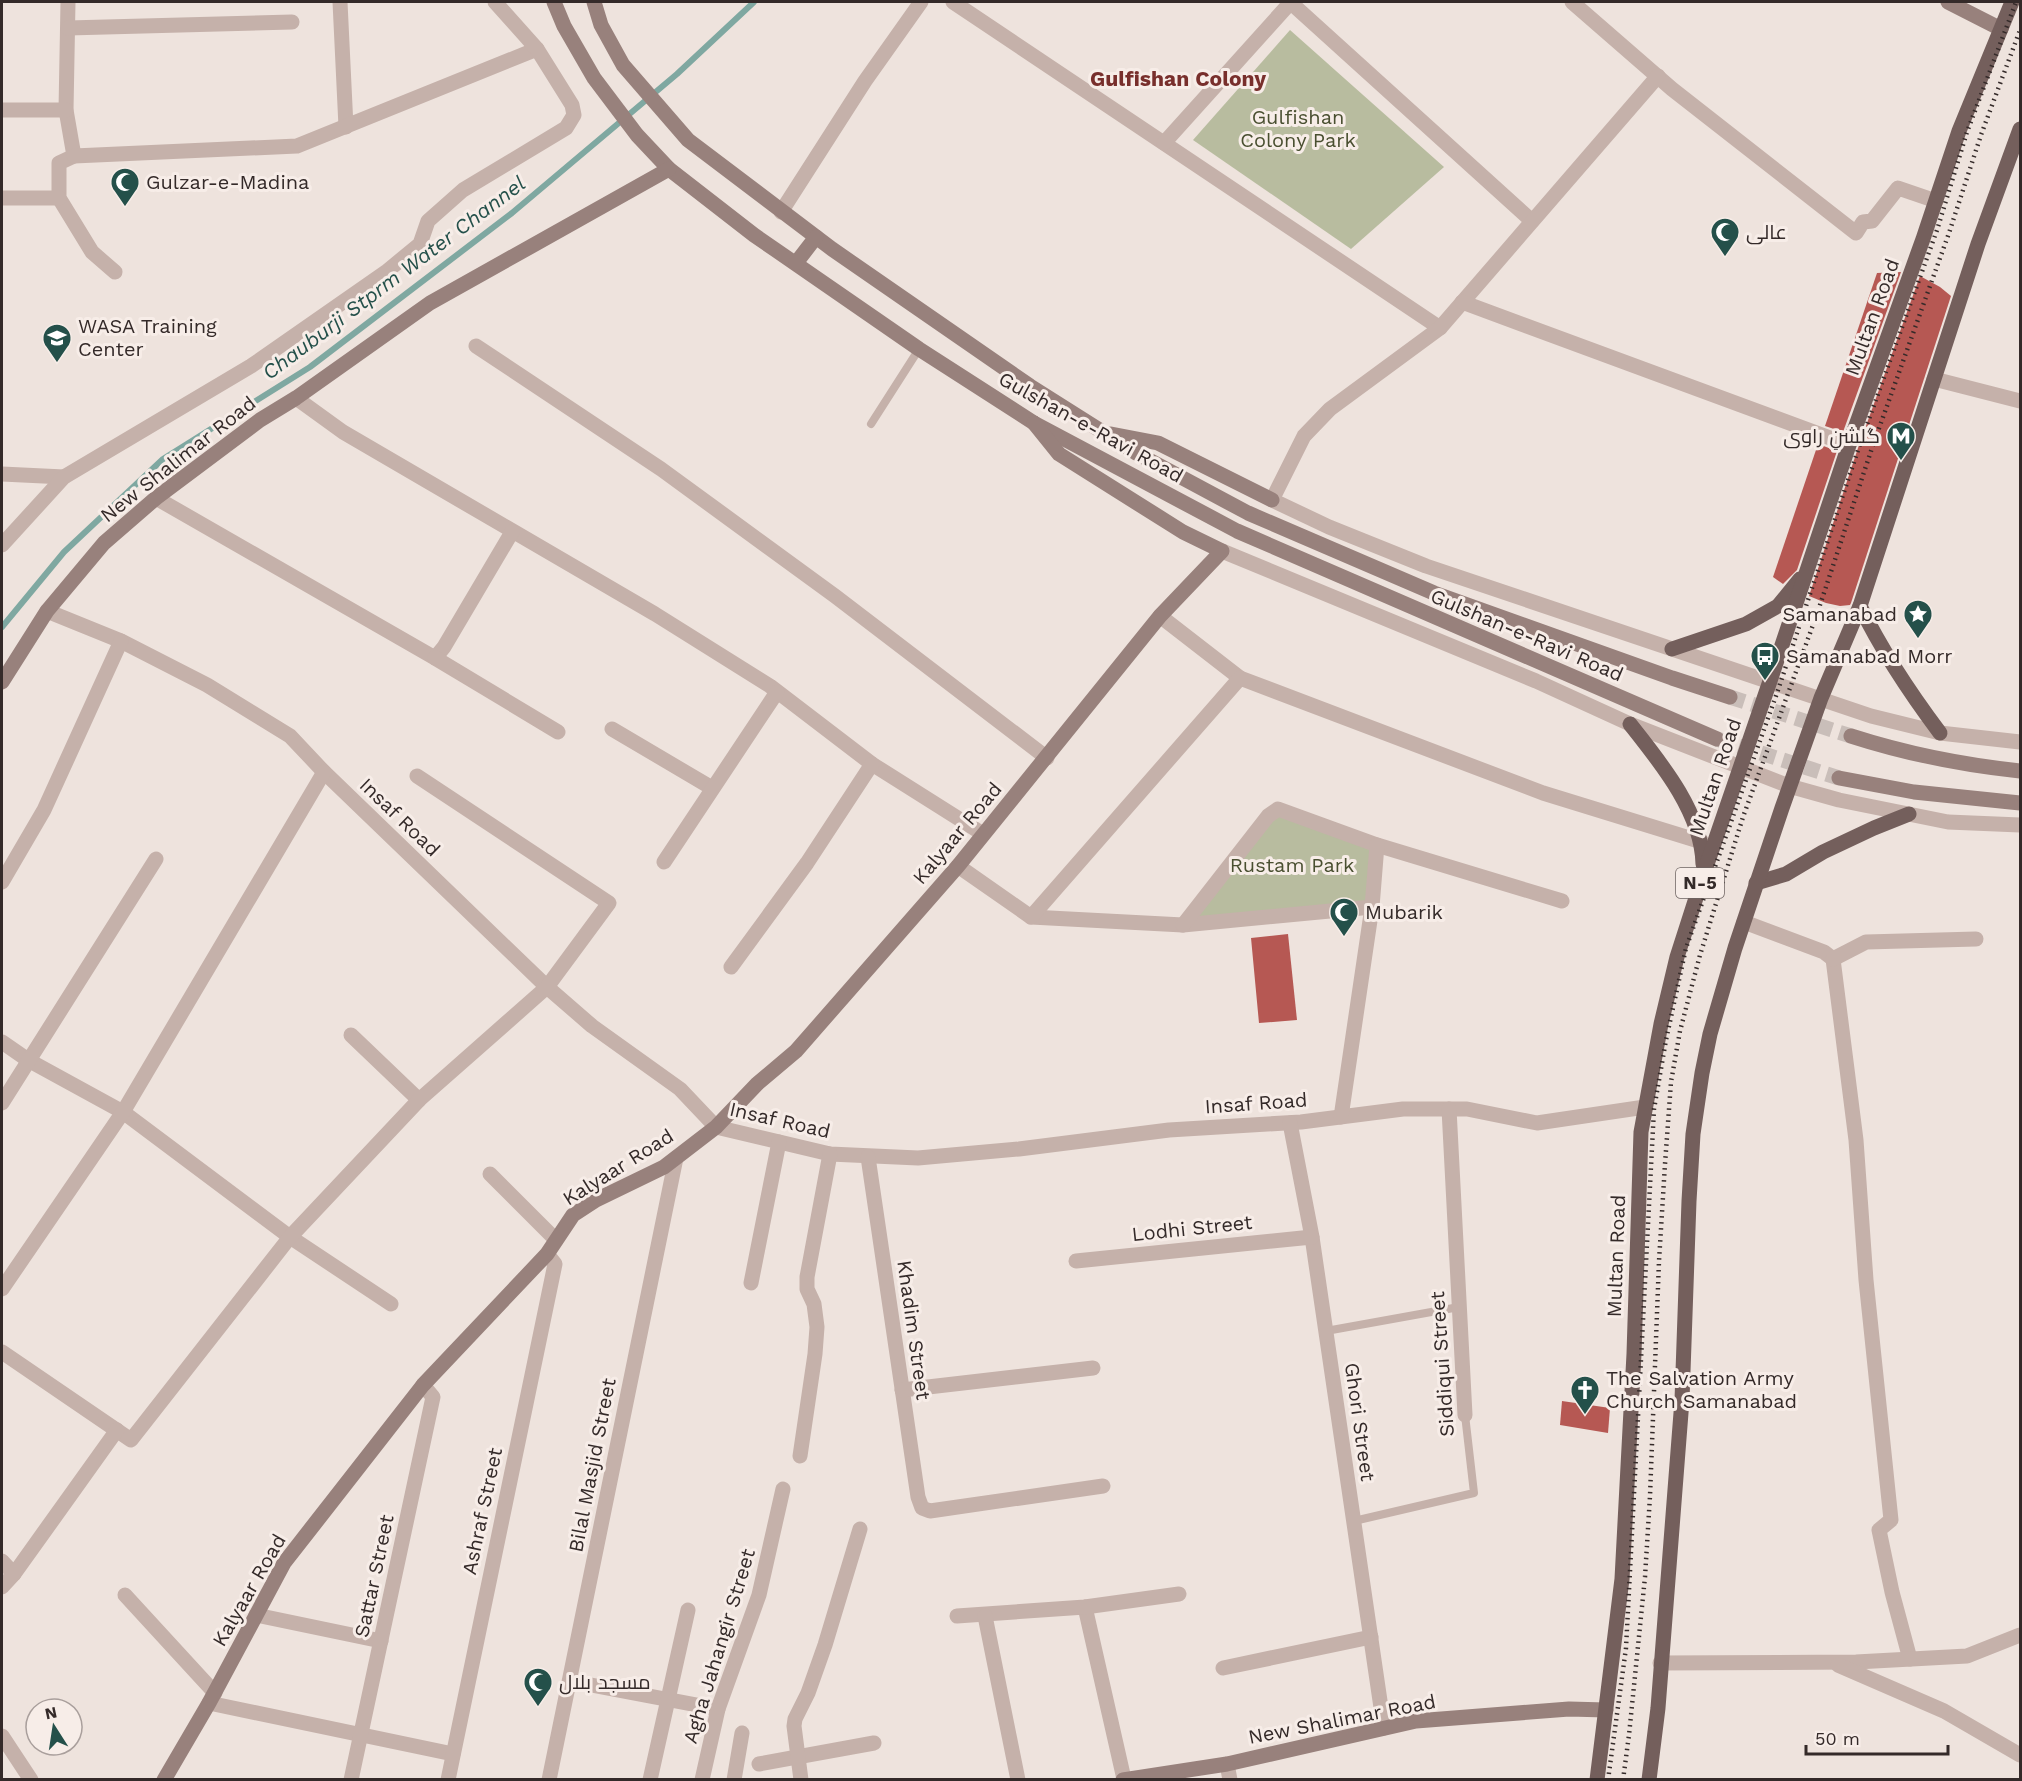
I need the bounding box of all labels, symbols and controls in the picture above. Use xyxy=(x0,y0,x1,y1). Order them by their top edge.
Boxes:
district label: Gulfishan Colony xyxy=(1090,66,1266,91)
park label: Gulfishan Colony Park xyxy=(1240,105,1356,152)
mosque icon: Gulzar-e-Madina xyxy=(109,166,141,208)
place label: Gulzar-e-Madina xyxy=(146,170,309,194)
water label: Chauburji Stprm Water Channel xyxy=(257,170,530,385)
mosque icon: عالی xyxy=(1709,216,1741,258)
place label: عالی xyxy=(1746,220,1787,245)
street label: Multan Road xyxy=(1840,255,1904,379)
place label: WASA Training Center xyxy=(78,314,217,361)
school or university icon: WASA Training Center xyxy=(41,322,73,364)
street label: Gulshan-e-Ravi Road xyxy=(995,366,1187,488)
street label: New Shalimar Road xyxy=(96,391,260,527)
metro station icon: گلشنِ راوی xyxy=(1885,420,1917,462)
place label: گلشنِ راوی xyxy=(1783,424,1880,450)
street label: Gulshan-e-Ravi Road xyxy=(1427,583,1627,687)
place icon: Samanabad xyxy=(1902,598,1934,640)
place label: Samanabad xyxy=(1783,602,1897,626)
bus stop icon: Samanabad Morr xyxy=(1749,640,1781,682)
place label: Samanabad Morr xyxy=(1786,644,1952,668)
street label: Multan Road xyxy=(1684,715,1746,839)
street label: Insaf Road xyxy=(355,773,445,861)
street label: Kalyaar Road xyxy=(907,777,1007,889)
park label: Rustam Park xyxy=(1230,853,1354,877)
road number: N-5 xyxy=(1676,868,1724,898)
mosque icon: Mubarik xyxy=(1328,896,1360,938)
place label: Mubarik xyxy=(1365,900,1443,924)
street label: Insaf Road xyxy=(1204,1087,1308,1119)
street label: Insaf Road xyxy=(727,1097,833,1143)
street label: Kalyaar Road xyxy=(558,1123,678,1211)
street label: Multan Road xyxy=(1602,1194,1630,1318)
street label: Lodhi Street xyxy=(1131,1210,1254,1246)
street label: Khadim Street xyxy=(892,1259,936,1402)
street label: Siddiqui Street xyxy=(1425,1290,1459,1437)
street label: Ghori Street xyxy=(1340,1361,1380,1483)
place label: The Salvation Army Church Samanabad xyxy=(1606,1366,1797,1413)
church icon: The Salvation Army Church Samanabad xyxy=(1569,1374,1601,1416)
street label: Bilal Masjid Street xyxy=(563,1375,621,1554)
street label: Ashraf Street xyxy=(457,1445,507,1577)
street label: Sattar Street xyxy=(349,1512,399,1640)
street label: Kalyaar Road xyxy=(207,1530,291,1650)
street label: Agha Jahangir Street xyxy=(678,1545,760,1746)
mosque icon: مسجد بلال xyxy=(522,1666,554,1708)
place label: مسجد بلال xyxy=(559,1670,651,1695)
street label: New Shalimar Road xyxy=(1246,1689,1438,1749)
north arrow xyxy=(24,1697,84,1757)
text: N xyxy=(43,1702,59,1723)
scale bar xyxy=(1806,1718,1948,1756)
text: 50 m xyxy=(1815,1728,1860,1749)

